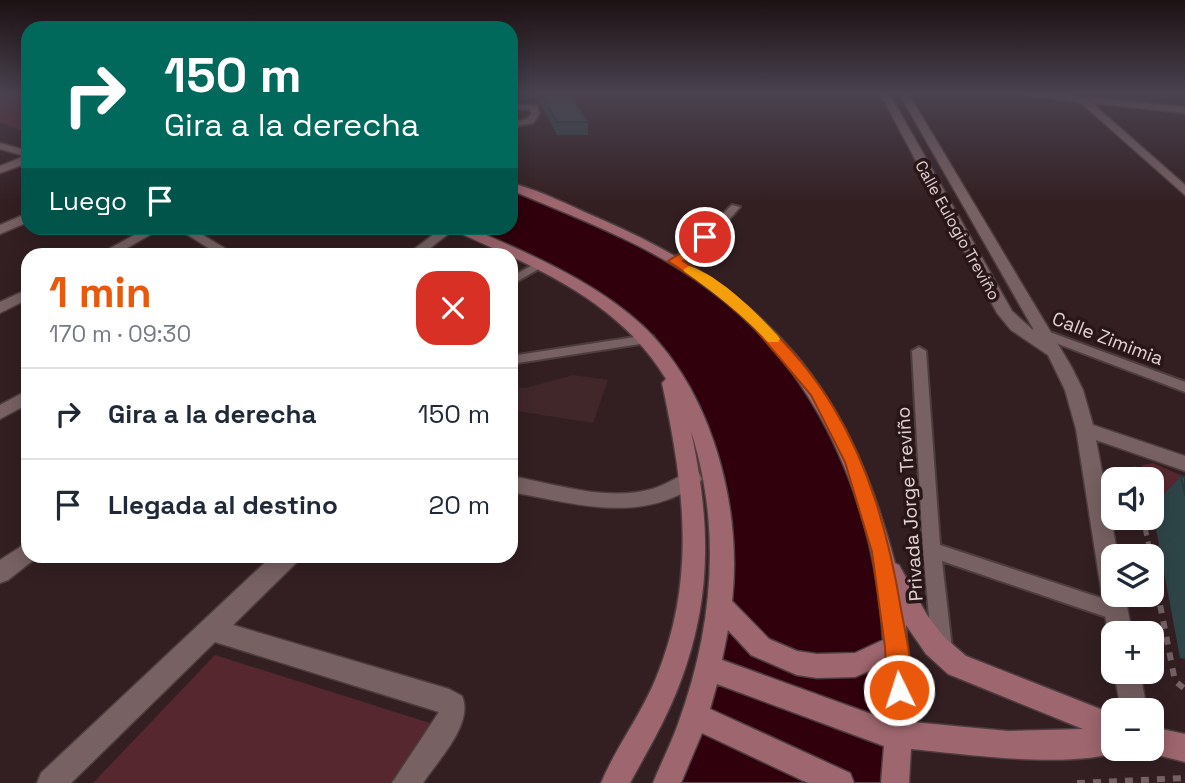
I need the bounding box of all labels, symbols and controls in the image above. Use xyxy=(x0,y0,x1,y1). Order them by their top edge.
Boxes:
text: 150 m xyxy=(164,44,302,106)
icon: right xyxy=(49,49,140,140)
text: Gira a la derecha xyxy=(164,105,419,145)
street label: Calle Eulogio Treviño xyxy=(910,157,1005,304)
icon: arrive xyxy=(141,182,179,220)
text: Luego xyxy=(49,184,127,218)
pin xyxy=(675,207,735,267)
icon: arrive xyxy=(686,218,724,256)
text: 1 min xyxy=(49,266,152,319)
button: close xyxy=(416,271,490,345)
street label: Calle Zimimia xyxy=(1049,306,1167,371)
text: 170 m · 09:30 xyxy=(49,319,191,349)
icon: right xyxy=(49,395,87,433)
text: Gira a la derecha xyxy=(108,397,317,431)
text: 150 m xyxy=(418,397,490,431)
street label: Privada Jorge Treviño xyxy=(890,406,929,602)
map controls xyxy=(1101,467,1164,761)
button: sound xyxy=(1101,467,1164,530)
icon: arrive xyxy=(49,486,87,524)
text: Llegada al destino xyxy=(108,488,338,522)
text: 20 m xyxy=(429,488,490,522)
button: layers xyxy=(1101,544,1164,607)
button: + xyxy=(1101,621,1164,684)
position arrow xyxy=(862,653,936,727)
button: − xyxy=(1101,698,1164,761)

